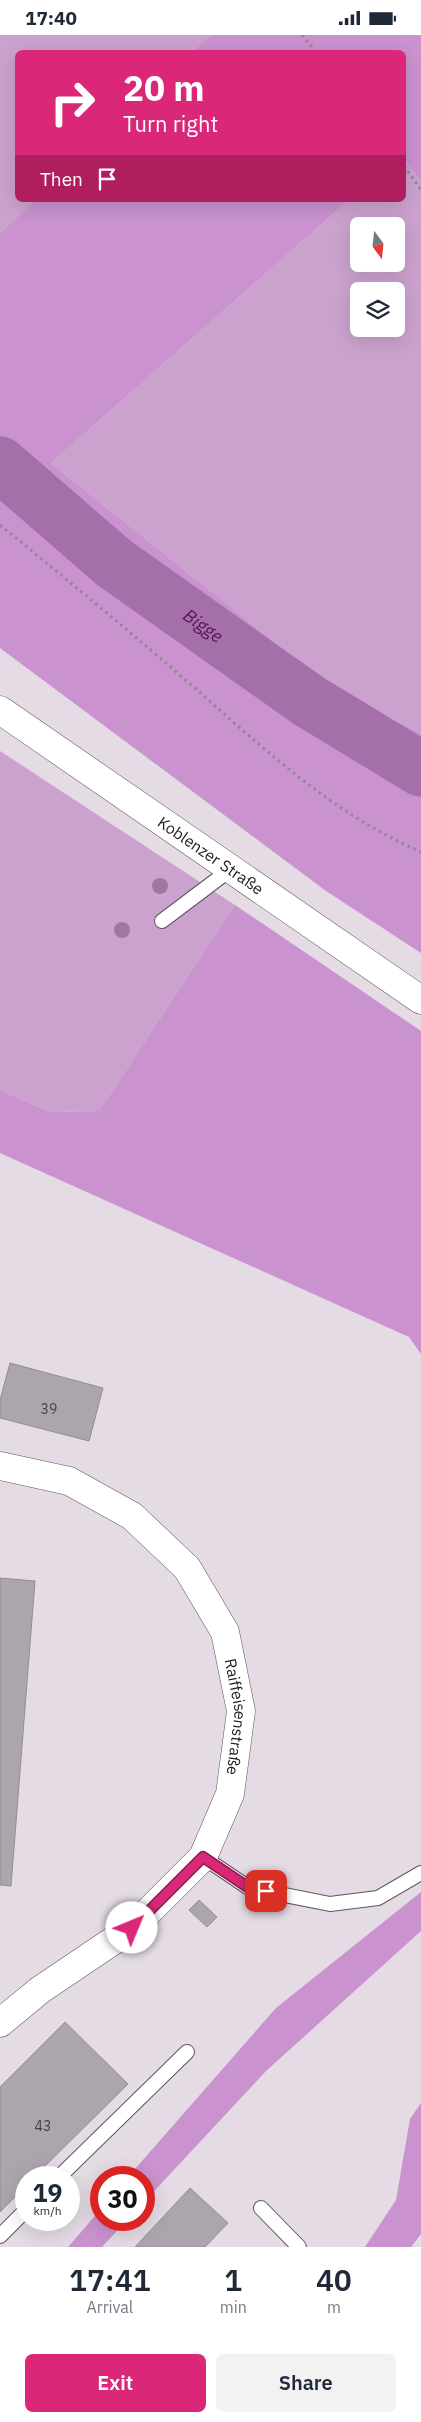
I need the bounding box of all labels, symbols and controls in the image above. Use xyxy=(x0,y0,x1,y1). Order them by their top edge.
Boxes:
text: 17:40 xyxy=(25,6,77,30)
text: 20 m xyxy=(123,65,205,111)
icon: right xyxy=(40,70,105,135)
text: Turn right xyxy=(123,109,218,138)
icon: arrive xyxy=(93,165,121,193)
text: Then xyxy=(40,167,83,191)
north arrow xyxy=(350,217,405,273)
map controls xyxy=(350,217,405,337)
button: layers xyxy=(350,282,405,337)
water label: Bigge xyxy=(179,604,228,648)
street label: Koblenzer Straße xyxy=(154,812,268,899)
house number: 39 xyxy=(41,1400,57,1418)
street label: Raiffeisenstraße xyxy=(221,1657,251,1777)
pin xyxy=(245,1870,287,1912)
icon: arrive xyxy=(252,1877,280,1905)
position arrow xyxy=(105,1901,157,1953)
house number: 43 xyxy=(35,2117,51,2135)
speed limit sign: 30 xyxy=(90,2166,155,2231)
text: 19 xyxy=(32,2176,63,2209)
text: km/h xyxy=(33,2203,62,2218)
text: 17:41 xyxy=(69,2260,151,2299)
text: 1 xyxy=(224,2260,242,2299)
text: 40 xyxy=(316,2260,352,2299)
text: Arrival xyxy=(87,2297,133,2317)
text: min xyxy=(220,2297,247,2317)
text: m xyxy=(327,2297,341,2317)
button: Exit xyxy=(25,2354,206,2412)
button: Share xyxy=(216,2354,396,2412)

